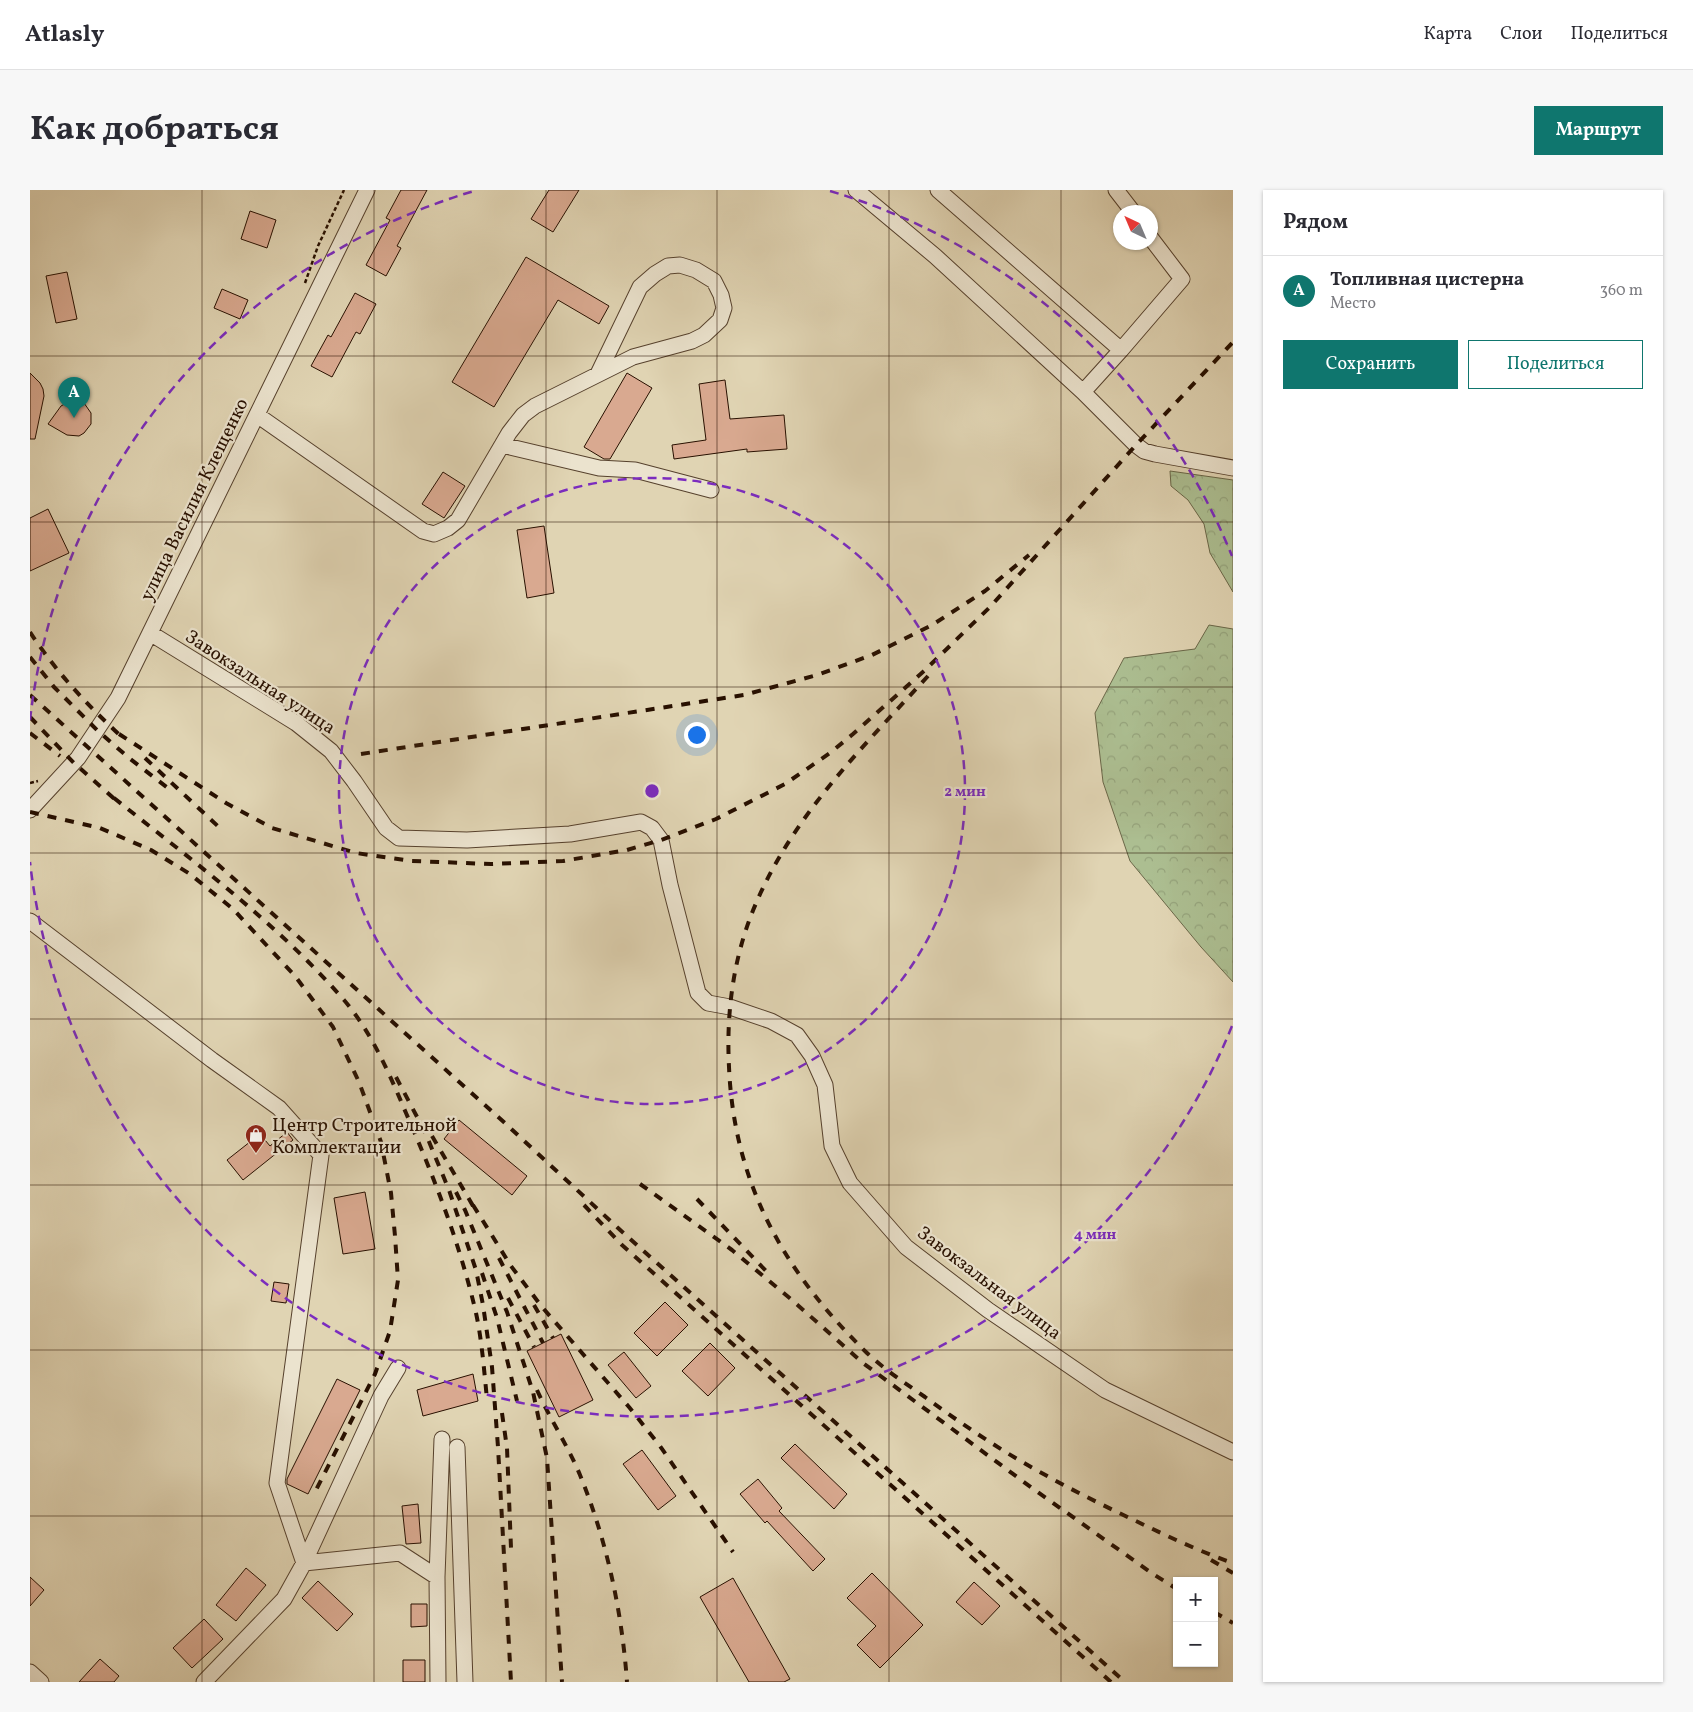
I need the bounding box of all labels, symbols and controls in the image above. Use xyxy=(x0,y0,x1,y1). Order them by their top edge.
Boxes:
text: Atlasly xyxy=(25,18,104,52)
text: Карта xyxy=(1424,22,1472,47)
text: Слои xyxy=(1500,22,1542,47)
text: Поделиться xyxy=(1570,22,1668,47)
text: Как добраться xyxy=(30,106,279,154)
button: Маршрут xyxy=(1534,106,1663,155)
north arrow xyxy=(1113,205,1158,250)
text: Рядом xyxy=(1283,208,1348,237)
text: Топливная цистерна xyxy=(1330,267,1524,293)
text: A xyxy=(1293,280,1305,302)
text: 360 m xyxy=(1600,280,1643,302)
text: Место xyxy=(1330,293,1376,315)
button: Сохранить xyxy=(1283,340,1458,389)
button: Поделиться xyxy=(1468,340,1643,389)
pin: A xyxy=(58,377,90,418)
street label: улица Василия Клещенко xyxy=(134,394,255,606)
street label: Завокзальная улица xyxy=(180,624,340,741)
your location xyxy=(684,722,710,748)
centre of rings xyxy=(643,782,661,800)
text: 2 мин xyxy=(944,782,986,803)
place label: Центр Строительной Комплектации xyxy=(272,1113,457,1161)
shop icon: Центр Строительной Комплектации xyxy=(244,1123,268,1154)
street label: Завокзальная улица xyxy=(911,1221,1066,1346)
text: 4 мин xyxy=(1074,1225,1117,1246)
map controls xyxy=(1173,1577,1218,1667)
button: + xyxy=(1173,1577,1218,1622)
button: − xyxy=(1173,1622,1218,1667)

